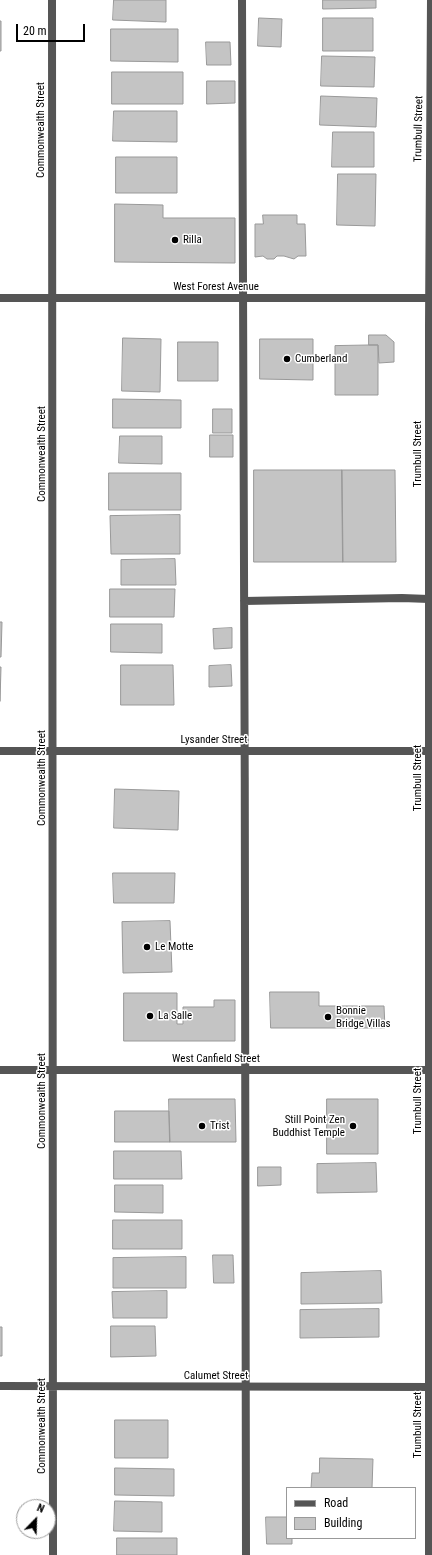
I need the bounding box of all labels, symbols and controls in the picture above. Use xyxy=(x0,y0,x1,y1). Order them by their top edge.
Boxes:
scale bar xyxy=(18,16,87,42)
text: 20 m xyxy=(23,24,47,38)
street label: Commonwealth Street xyxy=(34,82,48,178)
street label: Trumbull Street xyxy=(412,96,426,162)
place label: Rilla xyxy=(183,233,202,247)
marker: Rilla xyxy=(170,235,180,245)
street label: West Forest Avenue xyxy=(173,280,259,294)
place label: Cumberland xyxy=(295,352,347,366)
marker: Cumberland xyxy=(282,354,292,364)
street label: Commonwealth Street xyxy=(35,406,49,502)
street label: Trumbull Street xyxy=(411,421,425,487)
street label: Commonwealth Street xyxy=(35,730,49,826)
street label: Lysander Street xyxy=(181,733,247,747)
street label: Trumbull Street xyxy=(411,745,425,811)
place label: Le Motte xyxy=(155,940,193,954)
marker: Le Motte xyxy=(142,942,152,952)
place label: Bonnie Bridge Villas xyxy=(336,1004,390,1030)
place label: La Salle xyxy=(158,1009,192,1023)
marker: La Salle xyxy=(145,1011,155,1021)
marker: Bonnie Bridge Villas xyxy=(323,1012,333,1022)
street label: West Canfield Street xyxy=(172,1052,260,1066)
street label: Commonwealth Street xyxy=(35,1053,49,1149)
street label: Trumbull Street xyxy=(411,1068,425,1134)
place label: Still Point Zen Buddhist Temple xyxy=(272,1113,345,1139)
place label: Trist xyxy=(210,1119,229,1133)
marker: Trist xyxy=(197,1121,207,1131)
marker: Still Point Zen Buddhist Temple xyxy=(348,1121,358,1131)
street label: Calumet Street xyxy=(184,1369,248,1383)
street label: Commonwealth Street xyxy=(35,1378,49,1474)
street label: Trumbull Street xyxy=(411,1392,425,1458)
legend xyxy=(286,1487,416,1539)
text: Road xyxy=(324,1496,348,1510)
north arrow xyxy=(16,1499,56,1539)
text: N xyxy=(35,1501,46,1516)
text: Building xyxy=(324,1516,362,1530)

